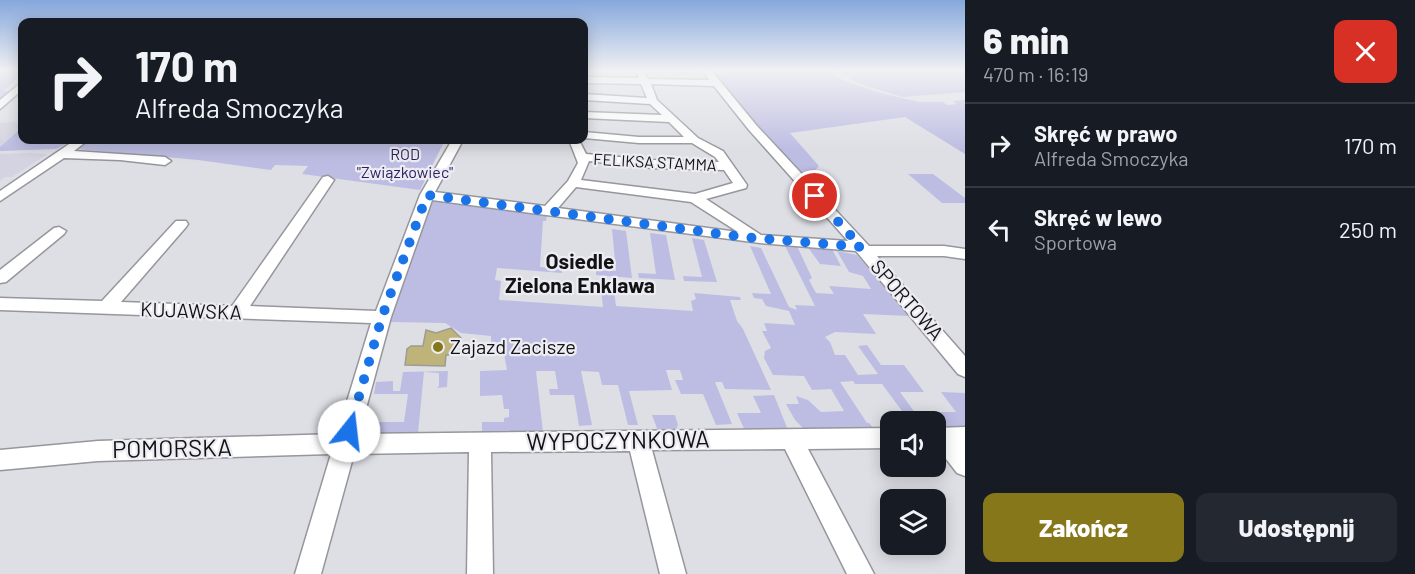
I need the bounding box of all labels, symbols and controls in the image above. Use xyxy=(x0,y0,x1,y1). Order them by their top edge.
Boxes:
text: 6 min xyxy=(983,18,1069,61)
button: close xyxy=(1334,20,1397,83)
text: 170 m xyxy=(135,40,238,90)
icon: right xyxy=(36,42,114,120)
text: 470 m · 16:19 xyxy=(983,62,1088,86)
text: Alfreda Smoczyka xyxy=(135,91,344,123)
text: Skręć w prawo xyxy=(1034,120,1178,146)
icon: right xyxy=(983,129,1016,162)
text: 170 m xyxy=(1344,132,1397,158)
park label: ROD "Związkowiec" xyxy=(357,144,453,181)
text: Alfreda Smoczyka xyxy=(1034,146,1188,170)
street label: FELIKSA STAMMA xyxy=(593,149,717,174)
pin xyxy=(789,170,840,221)
icon: arrive xyxy=(798,179,831,212)
text: Skręć w lewo xyxy=(1034,204,1162,230)
icon: left xyxy=(983,213,1016,246)
text: 250 m xyxy=(1339,216,1397,242)
text: Sportowa xyxy=(1034,230,1117,254)
district label: Osiedle Zielona Enklawa xyxy=(505,248,655,297)
street label: SPORTOWA xyxy=(866,254,949,344)
street label: KUJAWSKA xyxy=(140,296,242,324)
place label: Zajazd Zacisze xyxy=(450,334,576,358)
marker: Zajazd Zacisze xyxy=(431,340,445,354)
position arrow xyxy=(317,399,381,463)
map controls xyxy=(880,411,946,555)
button: sound xyxy=(880,411,946,477)
street label: WYPOCZYNKOWA xyxy=(526,423,710,456)
street label: POMORSKA xyxy=(112,432,232,463)
button: layers xyxy=(880,489,946,555)
button: Zakończ xyxy=(983,493,1184,562)
button: Udostępnij xyxy=(1196,493,1397,562)

